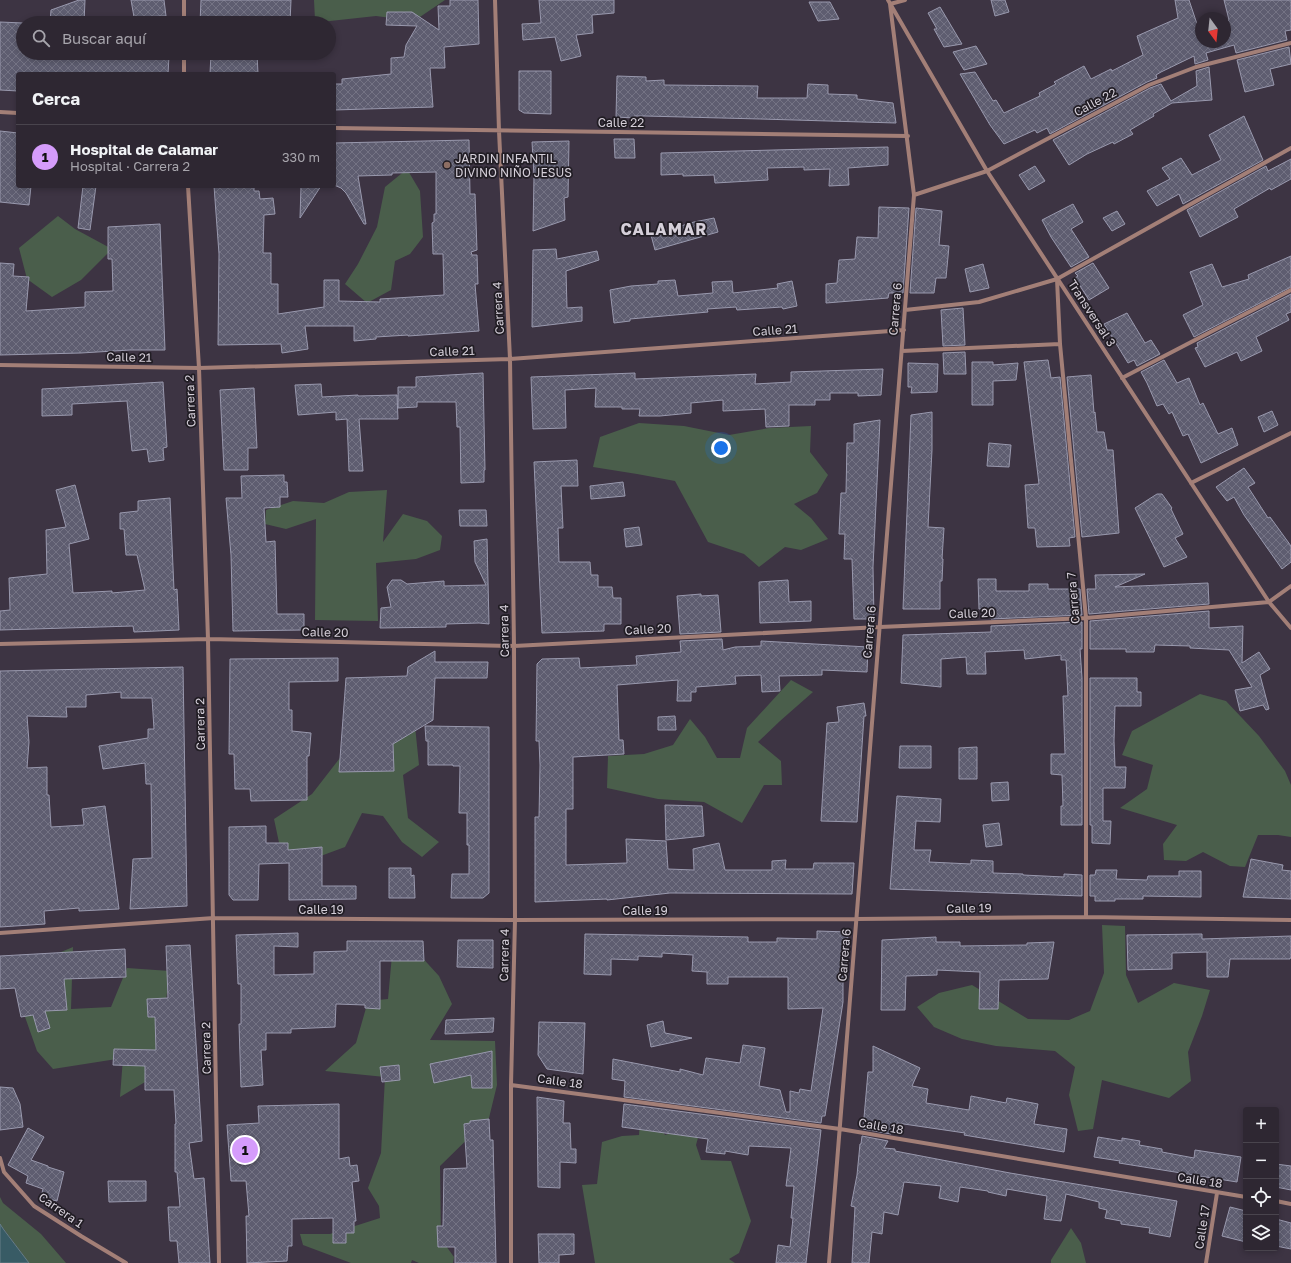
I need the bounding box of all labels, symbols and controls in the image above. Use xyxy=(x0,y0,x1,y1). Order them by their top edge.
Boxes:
north arrow xyxy=(1195,12,1231,48)
search box xyxy=(16,16,336,60)
icon: search xyxy=(30,27,52,49)
text: Buscar aquí xyxy=(62,29,146,47)
street label: Calle 22 xyxy=(1071,84,1119,120)
text: Cerca xyxy=(32,88,80,109)
street label: Calle 22 xyxy=(598,115,644,130)
text: Hospital de Calamar xyxy=(70,140,218,158)
text: 1 xyxy=(42,149,48,165)
text: 330 m xyxy=(282,149,320,165)
place label: JARDIN INFANTIL DIVINO NIÑO JESUS xyxy=(455,151,572,180)
text: Hospital · Carrera 2 xyxy=(70,158,190,174)
marker: JARDIN INFANTIL DIVINO NIÑO JESUS xyxy=(442,160,452,170)
district label: CALAMAR xyxy=(621,219,707,239)
street label: Transversal 3 xyxy=(1065,277,1119,349)
street label: Carrera 4 xyxy=(489,281,507,335)
street label: Carrera 6 xyxy=(885,282,905,336)
street label: Calle 21 xyxy=(752,321,798,339)
street label: Calle 21 xyxy=(429,343,475,359)
street label: Calle 21 xyxy=(106,349,152,365)
street label: Carrera 2 xyxy=(182,375,198,427)
your location xyxy=(711,438,731,458)
street label: Carrera 7 xyxy=(1063,572,1083,624)
street label: Carrera 4 xyxy=(496,604,512,658)
street label: Carrera 6 xyxy=(859,605,879,659)
street label: Calle 20 xyxy=(948,605,996,621)
street label: Calle 20 xyxy=(624,620,672,638)
street label: Calle 20 xyxy=(301,624,349,640)
street label: Carrera 2 xyxy=(192,698,208,750)
street label: Calle 19 xyxy=(946,900,992,916)
street label: Calle 19 xyxy=(298,902,344,917)
street label: Calle 19 xyxy=(622,903,668,918)
street label: Carrera 4 xyxy=(496,928,512,982)
street label: Carrera 6 xyxy=(834,928,854,982)
street label: Carrera 2 xyxy=(198,1022,214,1074)
street label: Calle 18 xyxy=(536,1070,584,1092)
map controls xyxy=(1243,1107,1279,1251)
button: + xyxy=(1243,1107,1279,1143)
street label: Calle 18 xyxy=(857,1115,905,1137)
pin: 1 xyxy=(232,1135,258,1165)
button: − xyxy=(1243,1143,1279,1179)
street label: Calle 18 xyxy=(1176,1169,1224,1191)
button: locate xyxy=(1243,1179,1279,1215)
street label: Carrera 1 xyxy=(36,1189,86,1231)
street label: Calle 17 xyxy=(1191,1204,1213,1250)
button: layers xyxy=(1243,1215,1279,1251)

